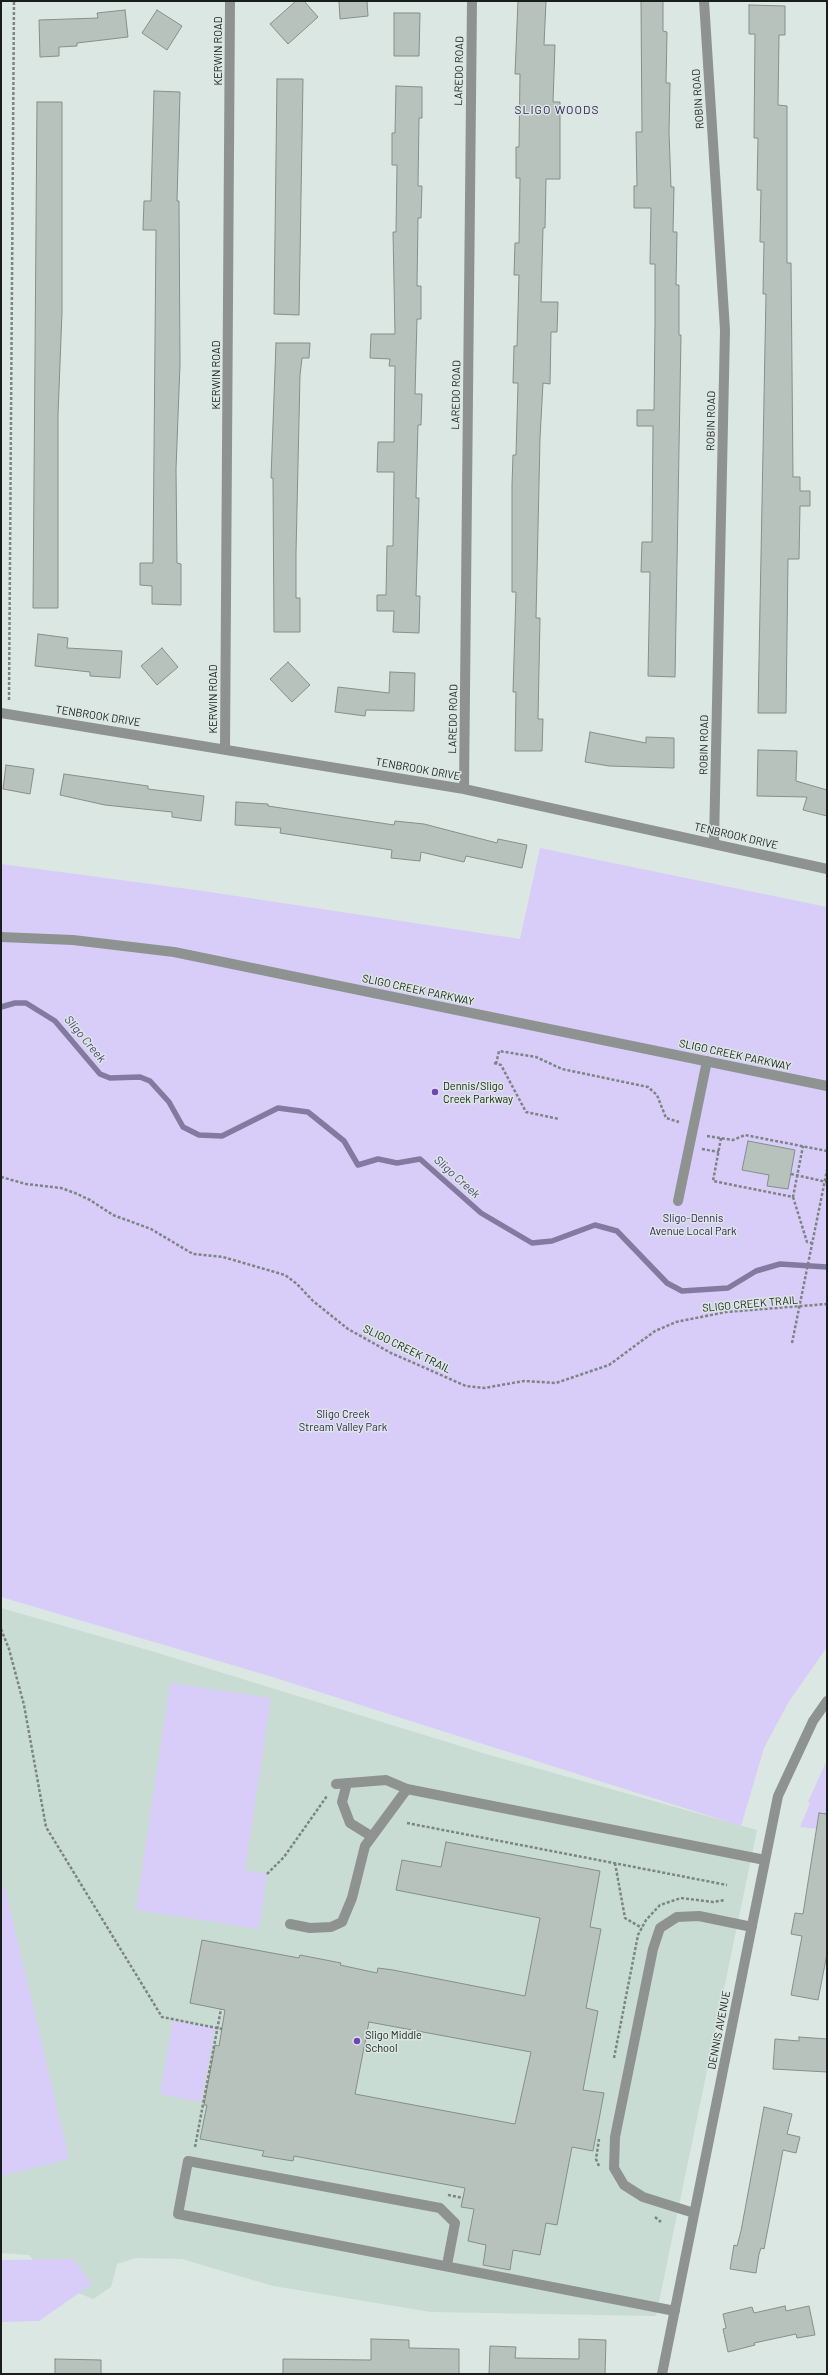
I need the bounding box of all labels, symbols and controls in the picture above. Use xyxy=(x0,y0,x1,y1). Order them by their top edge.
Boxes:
street label: KERWIN ROAD xyxy=(211,16,225,86)
street label: LAREDO ROAD xyxy=(452,36,466,106)
street label: ROBIN ROAD xyxy=(689,69,707,129)
district label: SLIGO WOODS xyxy=(515,103,599,117)
street label: KERWIN ROAD xyxy=(209,340,223,410)
street label: LAREDO ROAD xyxy=(449,360,463,430)
street label: ROBIN ROAD xyxy=(704,391,718,451)
street label: KERWIN ROAD xyxy=(206,664,220,734)
street label: LAREDO ROAD xyxy=(446,684,460,754)
street label: TENBROOK DRIVE xyxy=(55,703,141,729)
street label: ROBIN ROAD xyxy=(697,715,711,775)
street label: TENBROOK DRIVE xyxy=(375,755,461,783)
street label: TENBROOK DRIVE xyxy=(693,820,779,852)
street label: SLIGO CREEK PARKWAY xyxy=(361,972,475,1008)
water label: Sligo Creek xyxy=(61,1013,109,1065)
street label: SLIGO CREEK PARKWAY xyxy=(678,1037,792,1073)
place label: Dennis/Sligo Creek Parkway xyxy=(443,1079,513,1105)
marker: Dennis/Sligo Creek Parkway xyxy=(430,1087,440,1097)
water label: Sligo Creek xyxy=(431,1153,483,1201)
park label: Sligo-Dennis Avenue Local Park xyxy=(649,1211,737,1237)
street label: SLIGO CREEK TRAIL xyxy=(702,1293,798,1315)
street label: SLIGO CREEK TRAIL xyxy=(361,1322,453,1376)
park label: Sligo Creek Stream Valley Park xyxy=(299,1407,387,1433)
street label: DENNIS AVENUE xyxy=(705,1989,733,2071)
place label: Sligo Middle School xyxy=(365,2028,422,2054)
marker: Sligo Middle School xyxy=(352,2036,362,2046)

